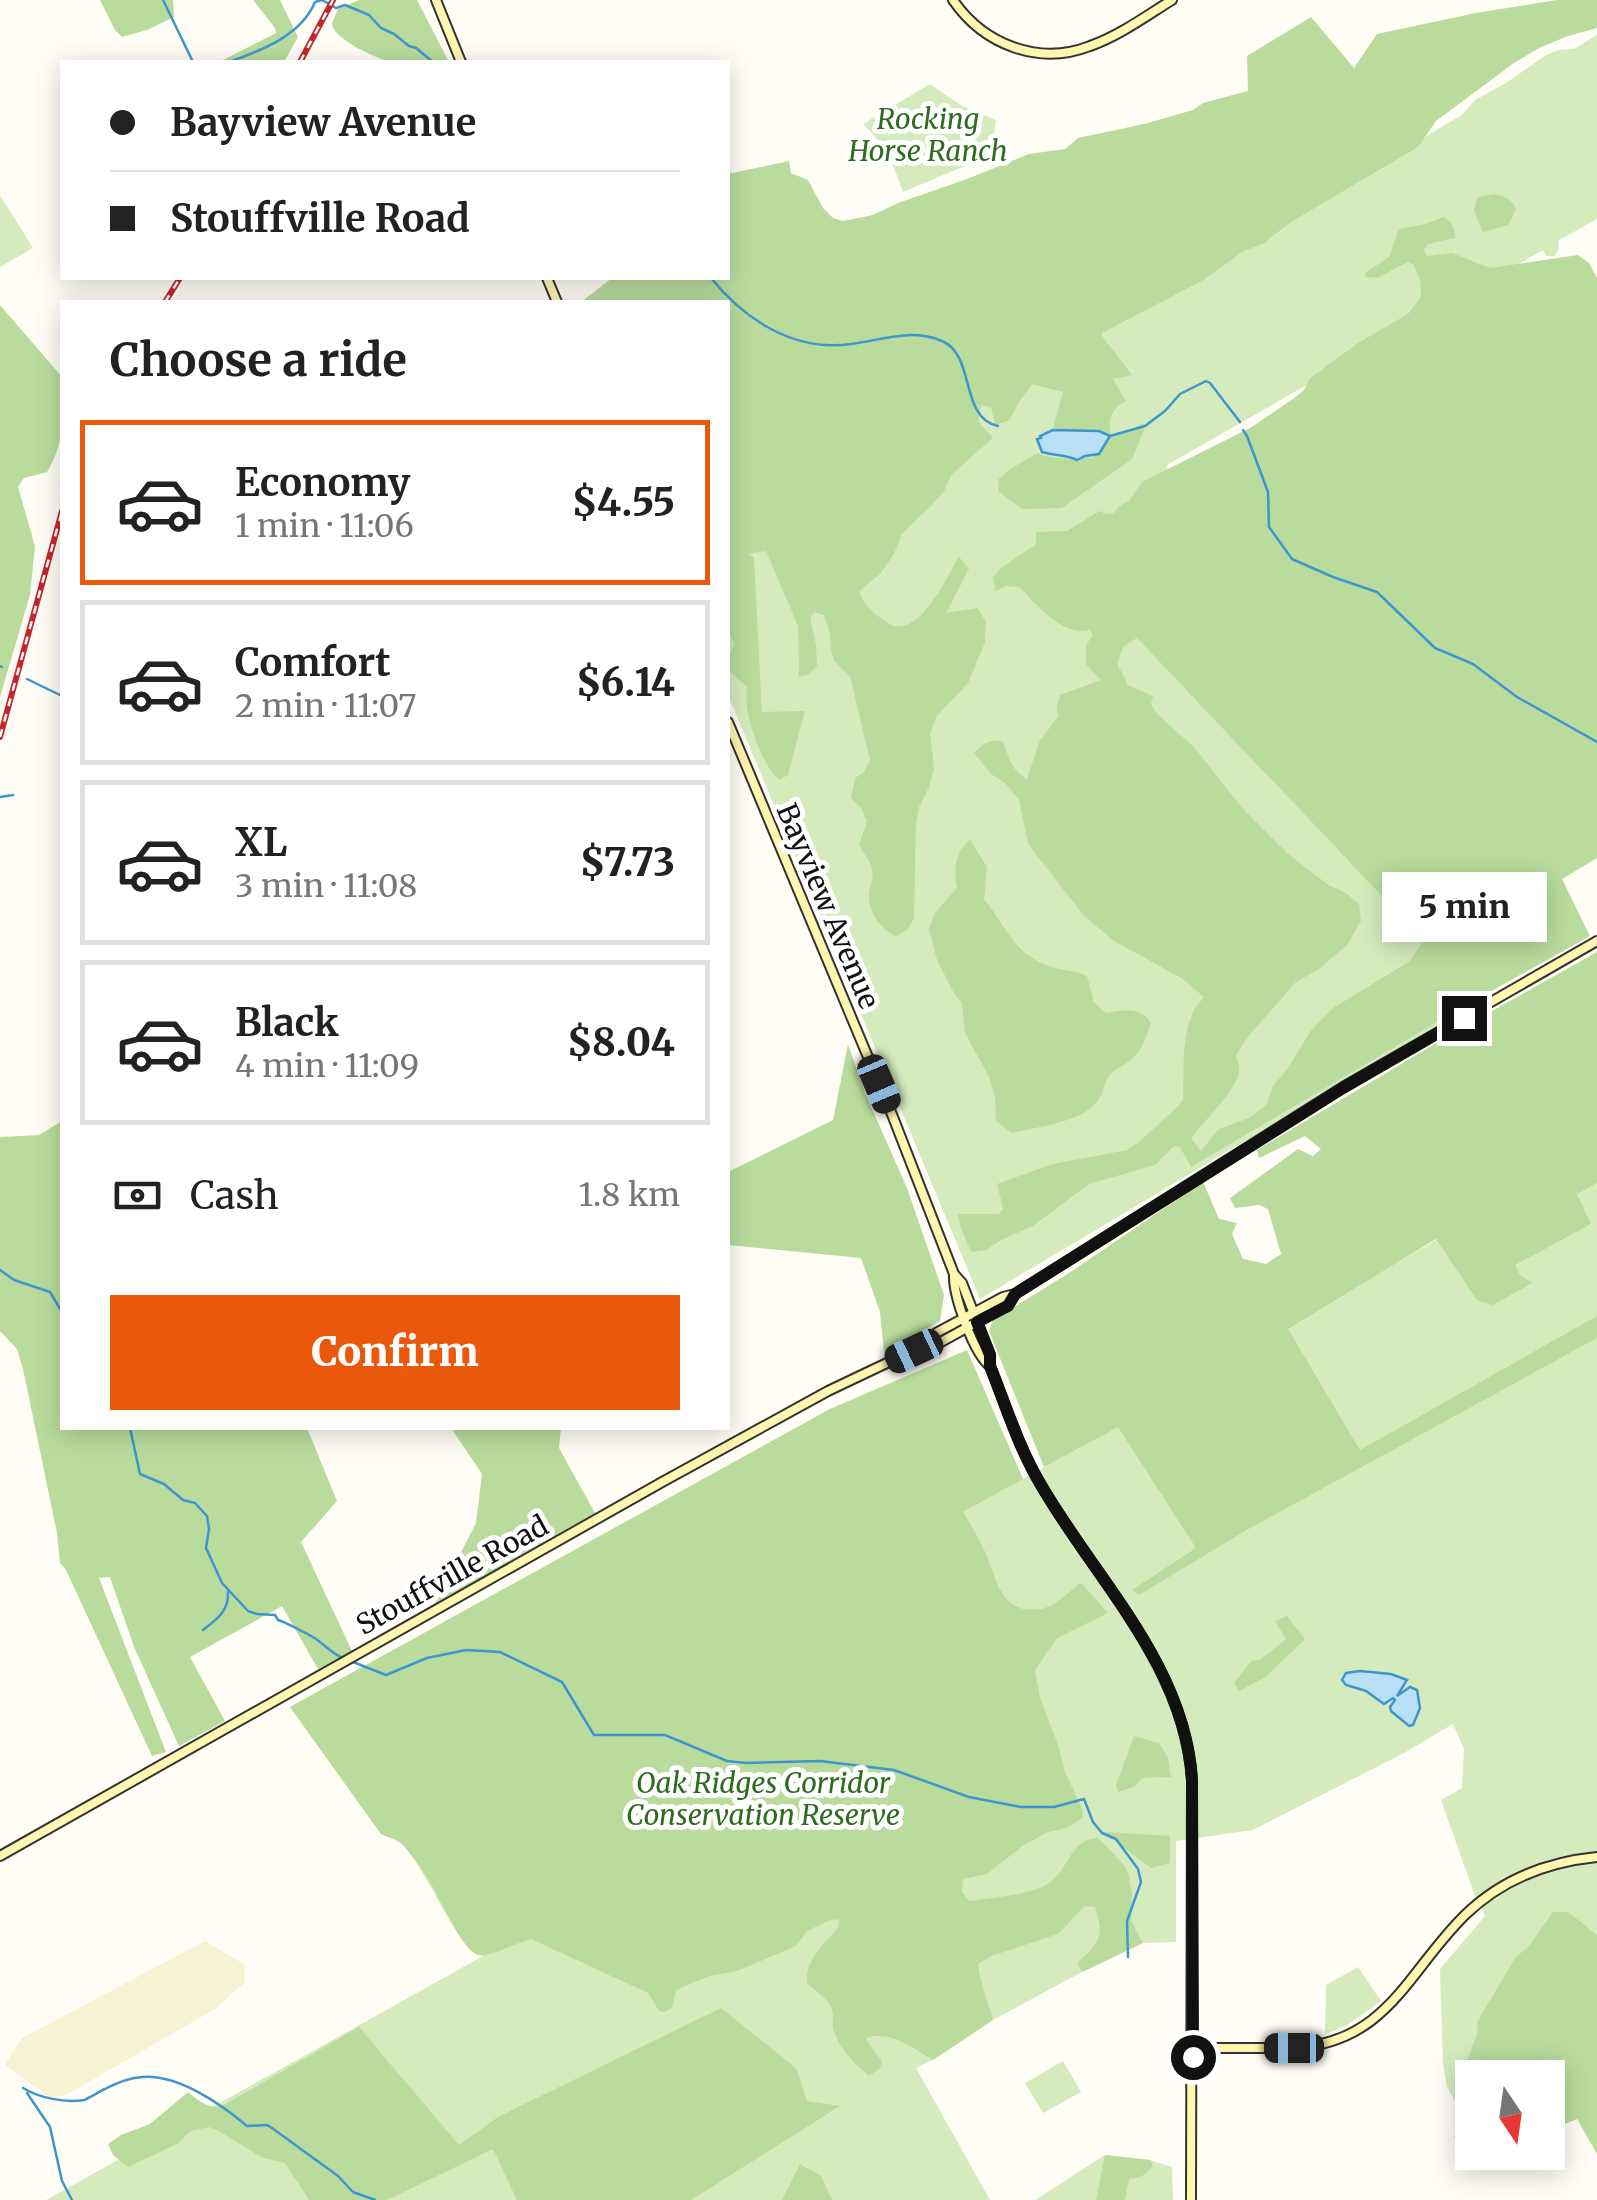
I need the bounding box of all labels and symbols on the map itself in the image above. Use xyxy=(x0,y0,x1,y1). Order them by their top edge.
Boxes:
park label: Rocking Horse Ranch xyxy=(847,101,1008,169)
street label: Bayview Avenue xyxy=(769,798,887,1014)
callout: 5 min xyxy=(1382,873,1546,943)
route end xyxy=(1442,996,1487,1041)
car xyxy=(853,1051,905,1117)
car xyxy=(880,1325,948,1377)
street label: Stouffville Road xyxy=(350,1507,555,1643)
park label: Oak Ridges Corridor Conservation Reserve xyxy=(626,1765,900,1833)
car xyxy=(1264,2033,1324,2063)
route start xyxy=(1171,2035,1216,2080)
north arrow xyxy=(1455,2060,1565,2170)

